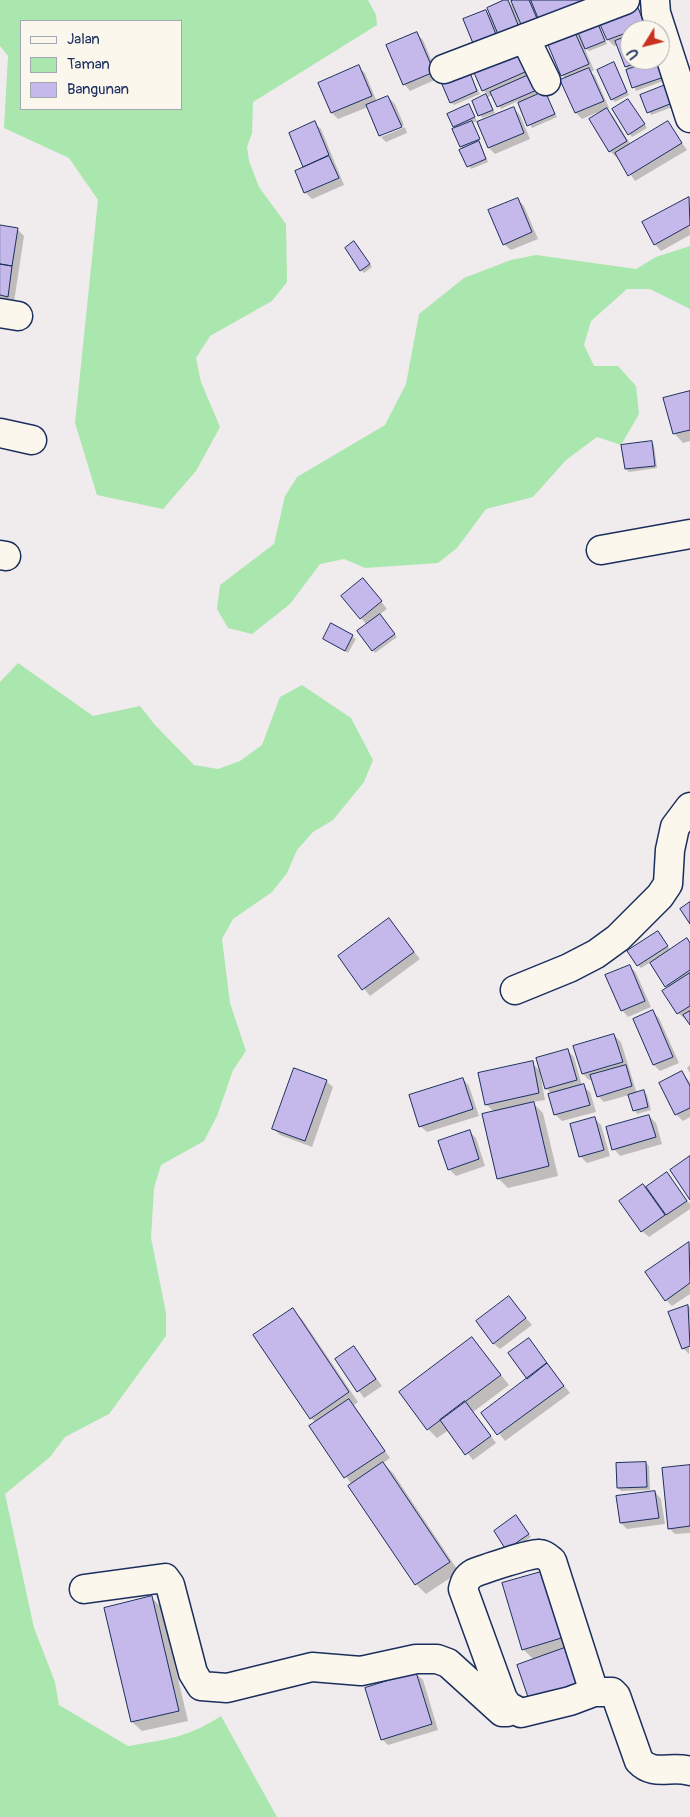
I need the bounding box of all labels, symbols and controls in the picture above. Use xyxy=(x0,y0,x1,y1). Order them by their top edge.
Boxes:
legend xyxy=(20,20,182,110)
north arrow xyxy=(620,20,670,70)
text: Jalan xyxy=(67,30,100,49)
text: U xyxy=(624,45,643,62)
text: Taman xyxy=(67,55,110,74)
text: Bangunan xyxy=(67,80,129,99)

